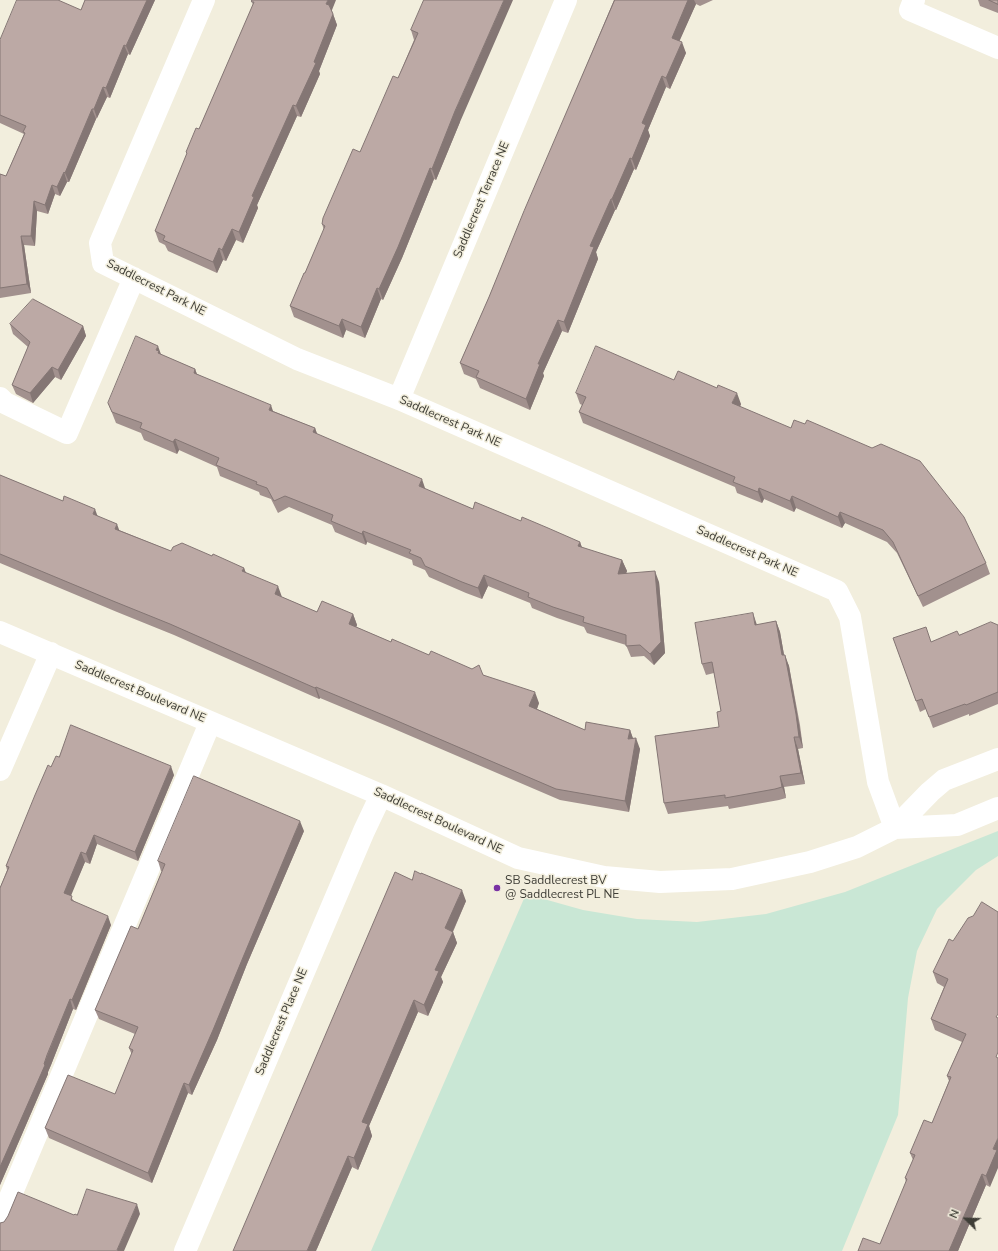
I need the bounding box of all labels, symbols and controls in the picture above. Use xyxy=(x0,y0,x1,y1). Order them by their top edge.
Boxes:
street label: Saddlecrest Terrace NE xyxy=(451,140,513,260)
street label: Saddlecrest Park NE xyxy=(104,257,208,319)
street label: Saddlecrest Park NE xyxy=(397,393,503,451)
street label: Saddlecrest Park NE xyxy=(694,523,800,581)
street label: Saddlecrest Boulevard NE xyxy=(72,658,208,726)
street label: Saddlecrest Boulevard NE xyxy=(371,785,505,857)
place label: SB Saddlecrest BV @ Saddlecrest PL NE xyxy=(505,874,619,902)
marker: SB Saddlecrest BV @ Saddlecrest PL NE xyxy=(492,883,502,893)
street label: Saddlecrest Place NE xyxy=(253,966,311,1078)
north arrow xyxy=(946,1199,986,1239)
text: N xyxy=(946,1207,963,1221)

